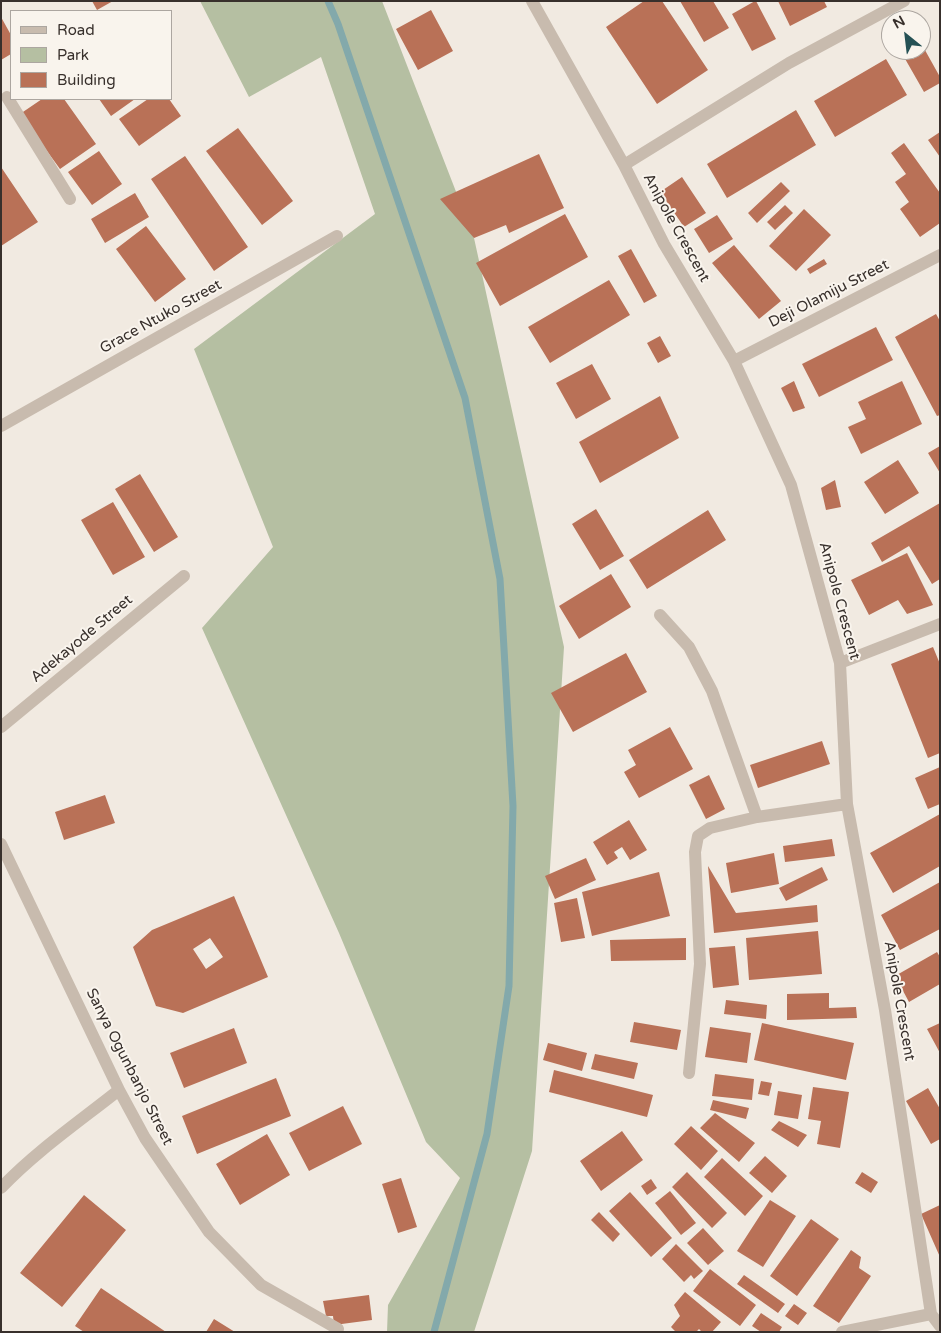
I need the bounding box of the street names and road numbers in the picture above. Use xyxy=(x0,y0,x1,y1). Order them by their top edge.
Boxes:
street label: Anipole Crescent xyxy=(639,171,713,285)
street label: Deji Olamiju Street xyxy=(766,256,892,332)
street label: Grace Ntuko Street xyxy=(97,276,225,358)
street label: Anipole Crescent xyxy=(815,540,863,662)
street label: Adekayode Street xyxy=(28,591,136,687)
street label: Anipole Crescent xyxy=(880,940,918,1062)
street label: Sanya Ogunbanjo Street xyxy=(82,986,176,1148)

